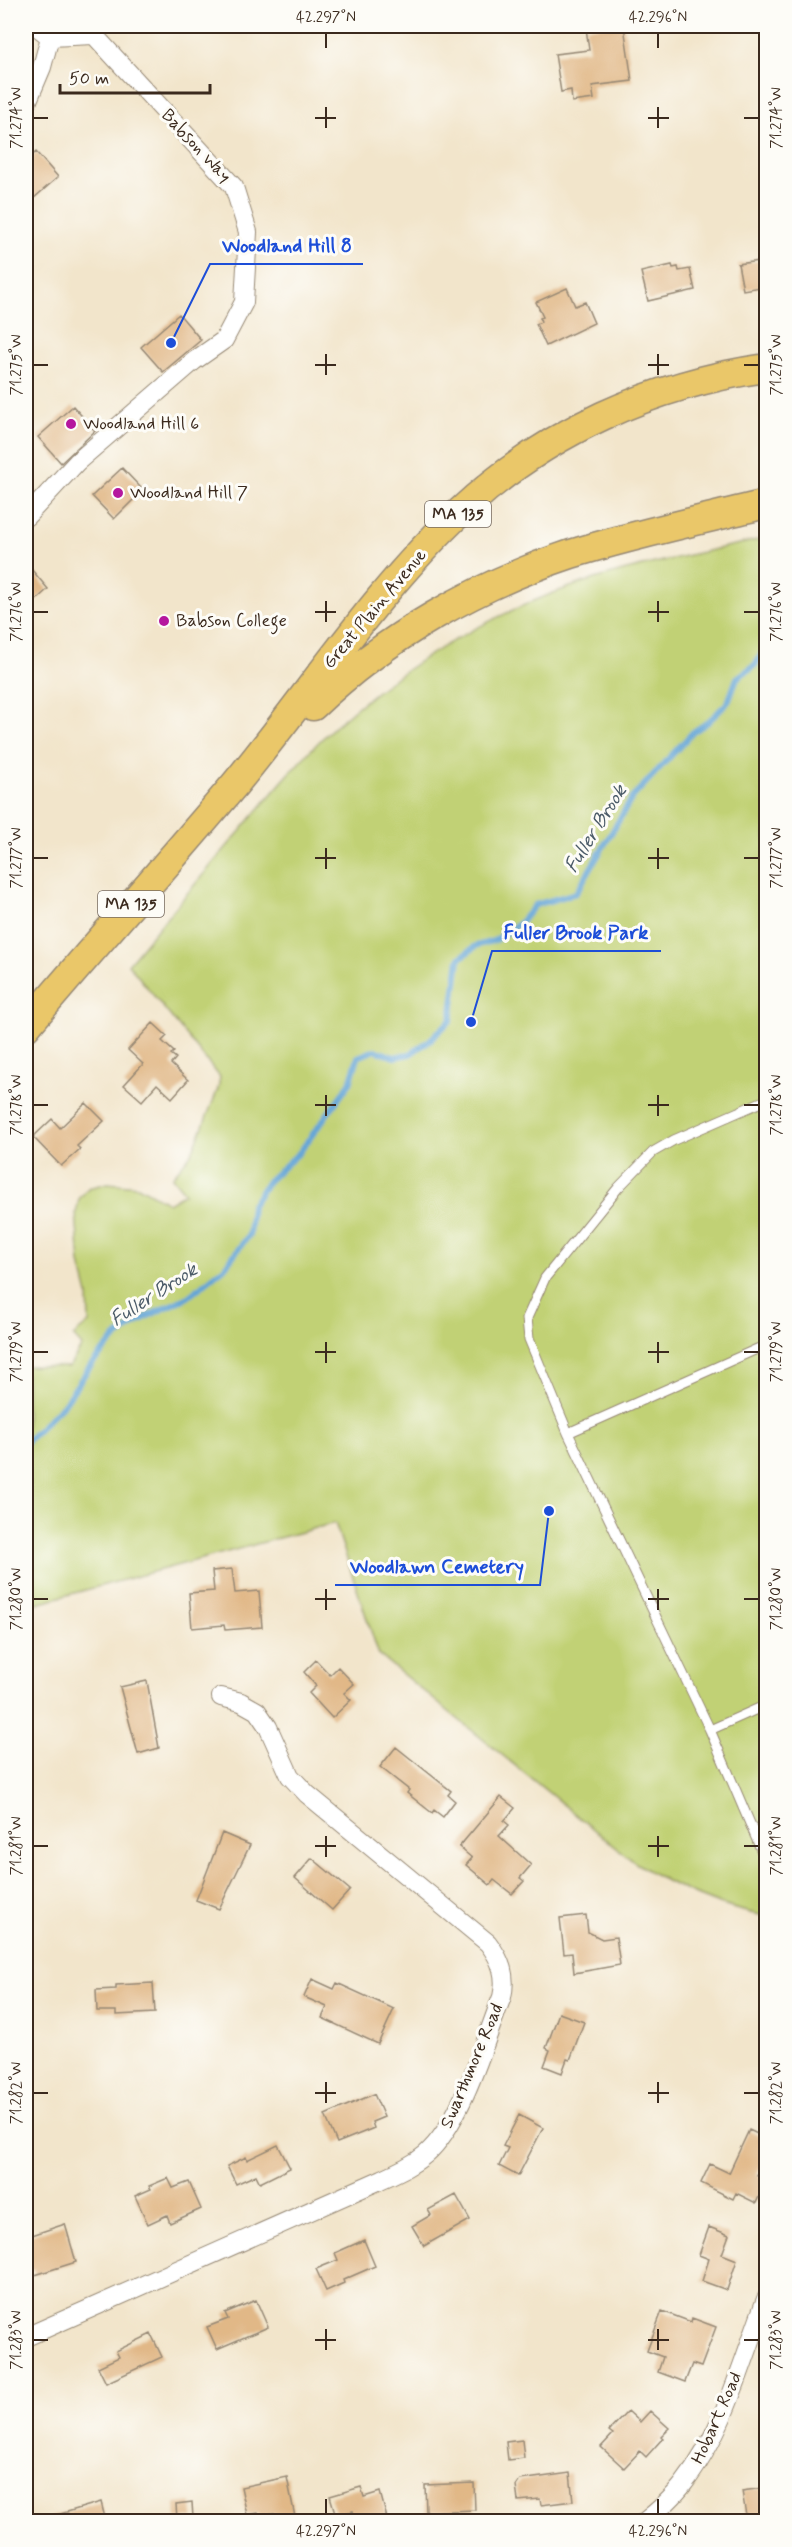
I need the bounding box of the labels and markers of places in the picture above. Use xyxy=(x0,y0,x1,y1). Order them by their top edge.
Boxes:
callout: Woodland Hill 8 xyxy=(210,226,363,264)
place label: Woodland Hill 6 xyxy=(83,412,199,436)
marker: Woodland Hill 6 xyxy=(64,417,78,431)
place label: Woodland Hill 7 xyxy=(130,481,248,505)
marker: Woodland Hill 7 xyxy=(111,486,125,500)
place label: Babson College xyxy=(176,609,287,635)
marker: Babson College xyxy=(157,614,171,628)
callout: Fuller Brook Park xyxy=(492,913,661,951)
callout: Woodlawn Cemetery xyxy=(335,1547,540,1585)

